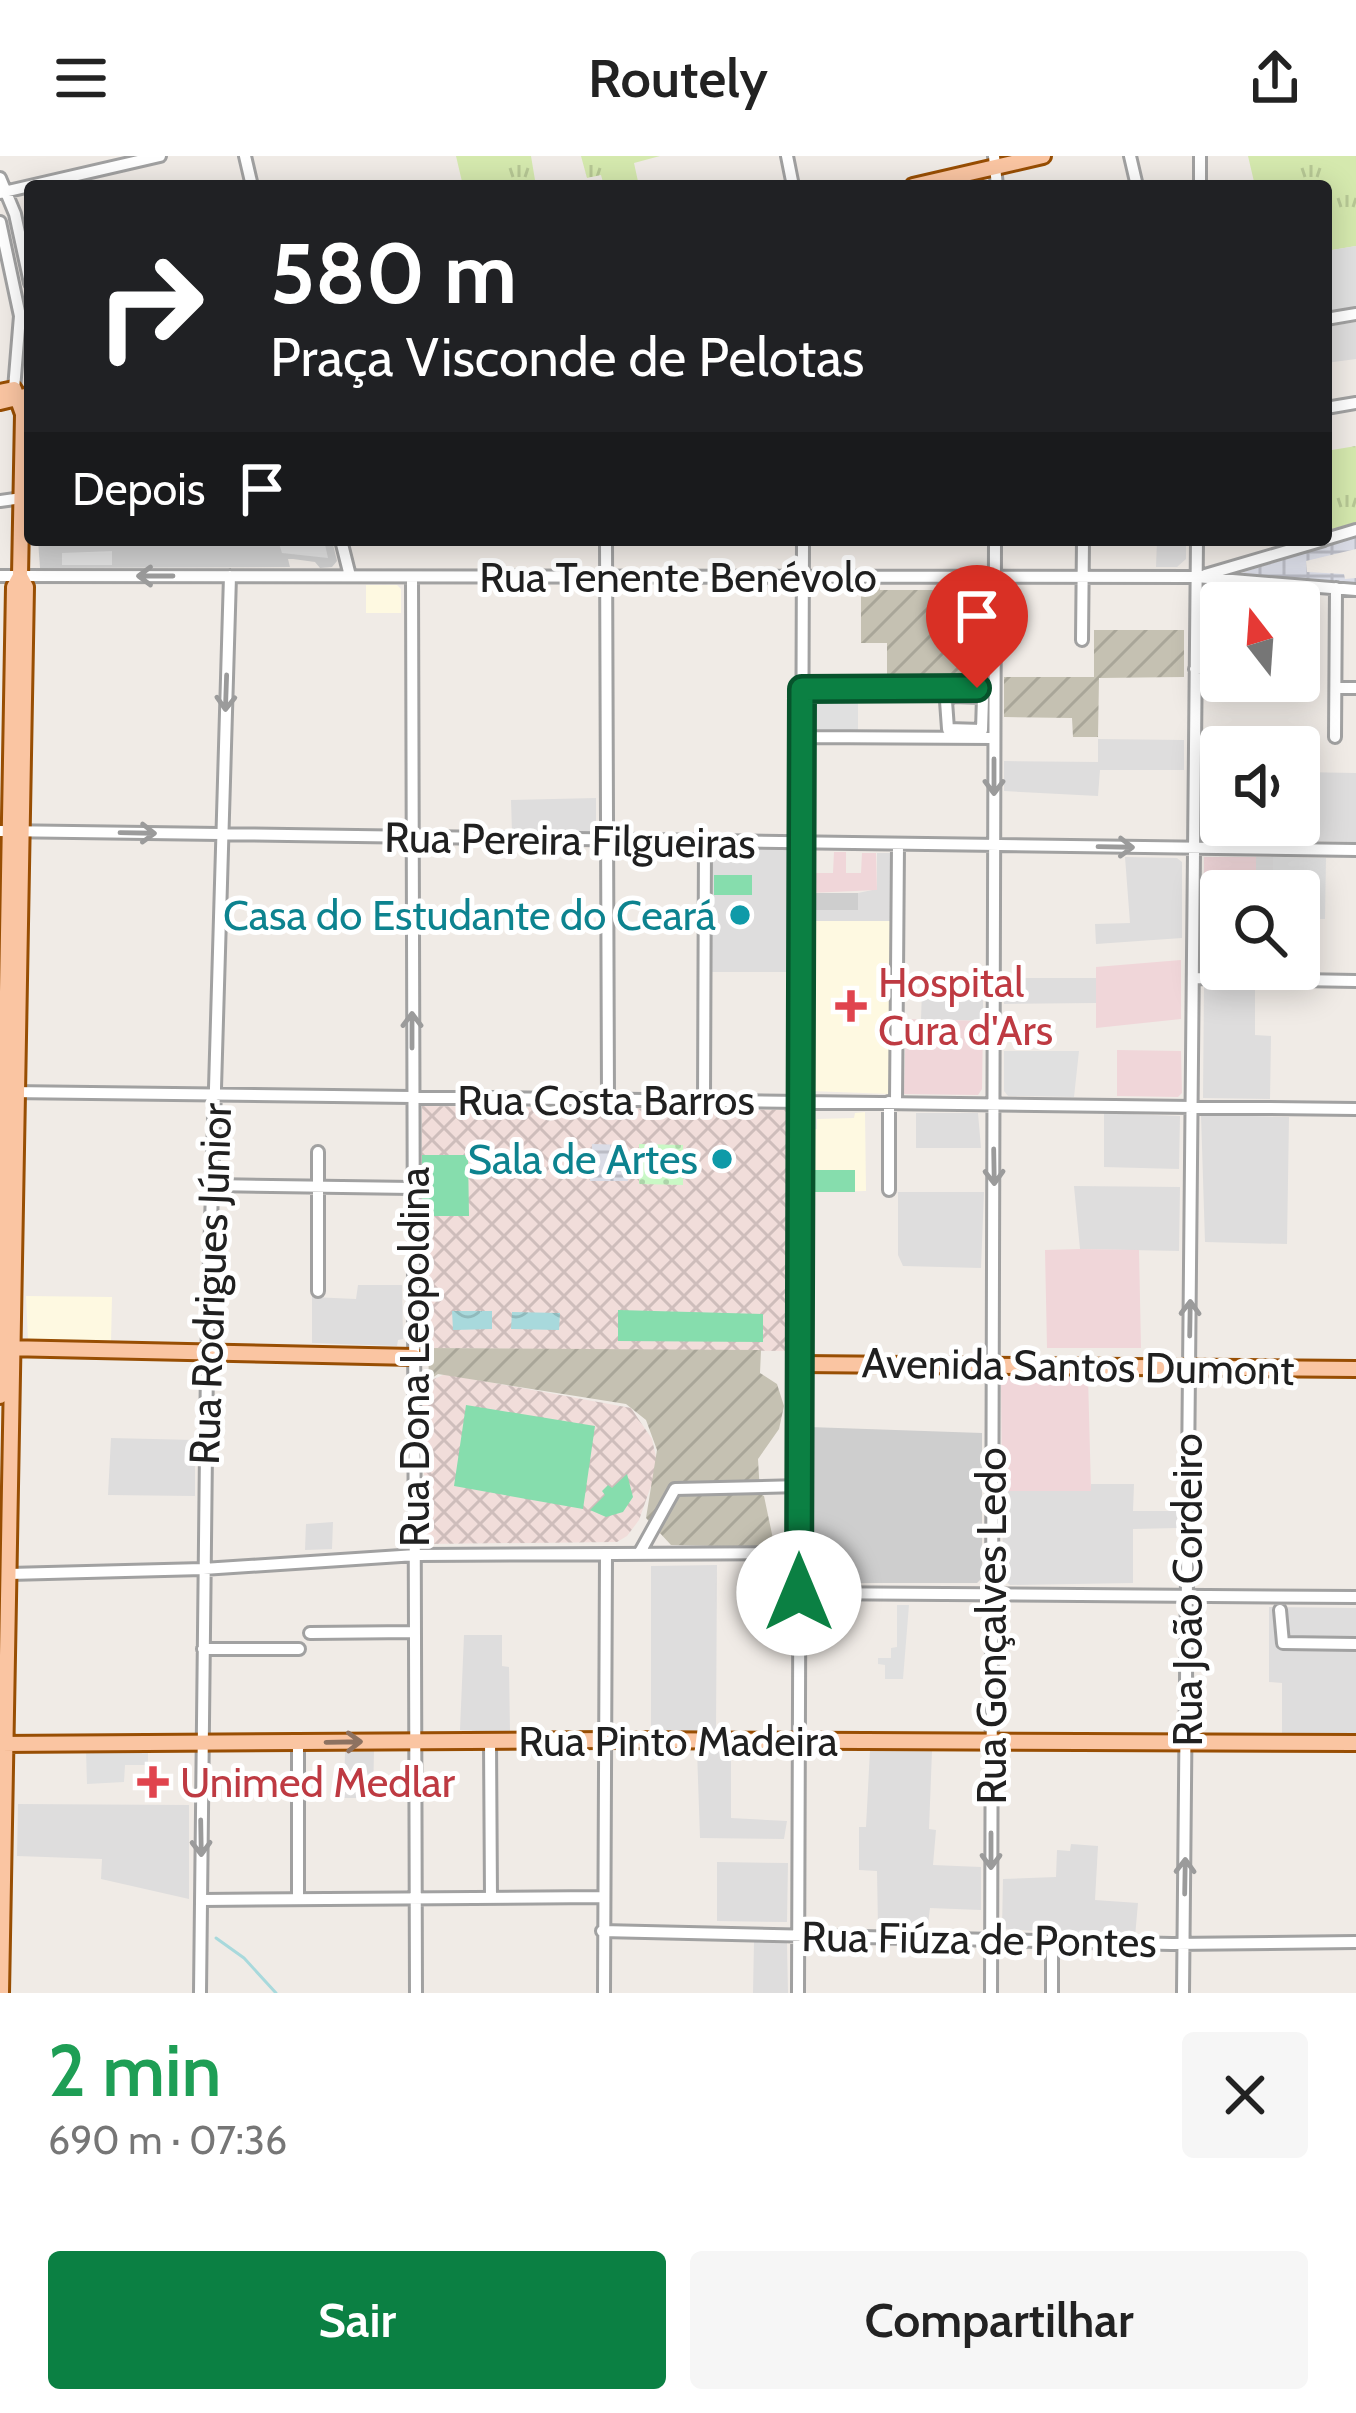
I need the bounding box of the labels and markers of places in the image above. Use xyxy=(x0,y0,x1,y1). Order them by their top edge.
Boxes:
pin xyxy=(926,565,1028,688)
place label: Casa do Estudante do Ceará xyxy=(223,889,716,941)
marker: Casa do Estudante do Ceará xyxy=(727,902,753,928)
place label: Hospital Cura d'Ars xyxy=(878,956,1053,1056)
marker: Hospital Cura d'Ars xyxy=(835,990,867,1022)
place label: Sala de Artes xyxy=(468,1133,698,1185)
marker: Sala de Artes xyxy=(709,1146,735,1172)
place label: Unimed Medlar xyxy=(180,1756,456,1808)
marker: Unimed Medlar xyxy=(137,1766,169,1798)

